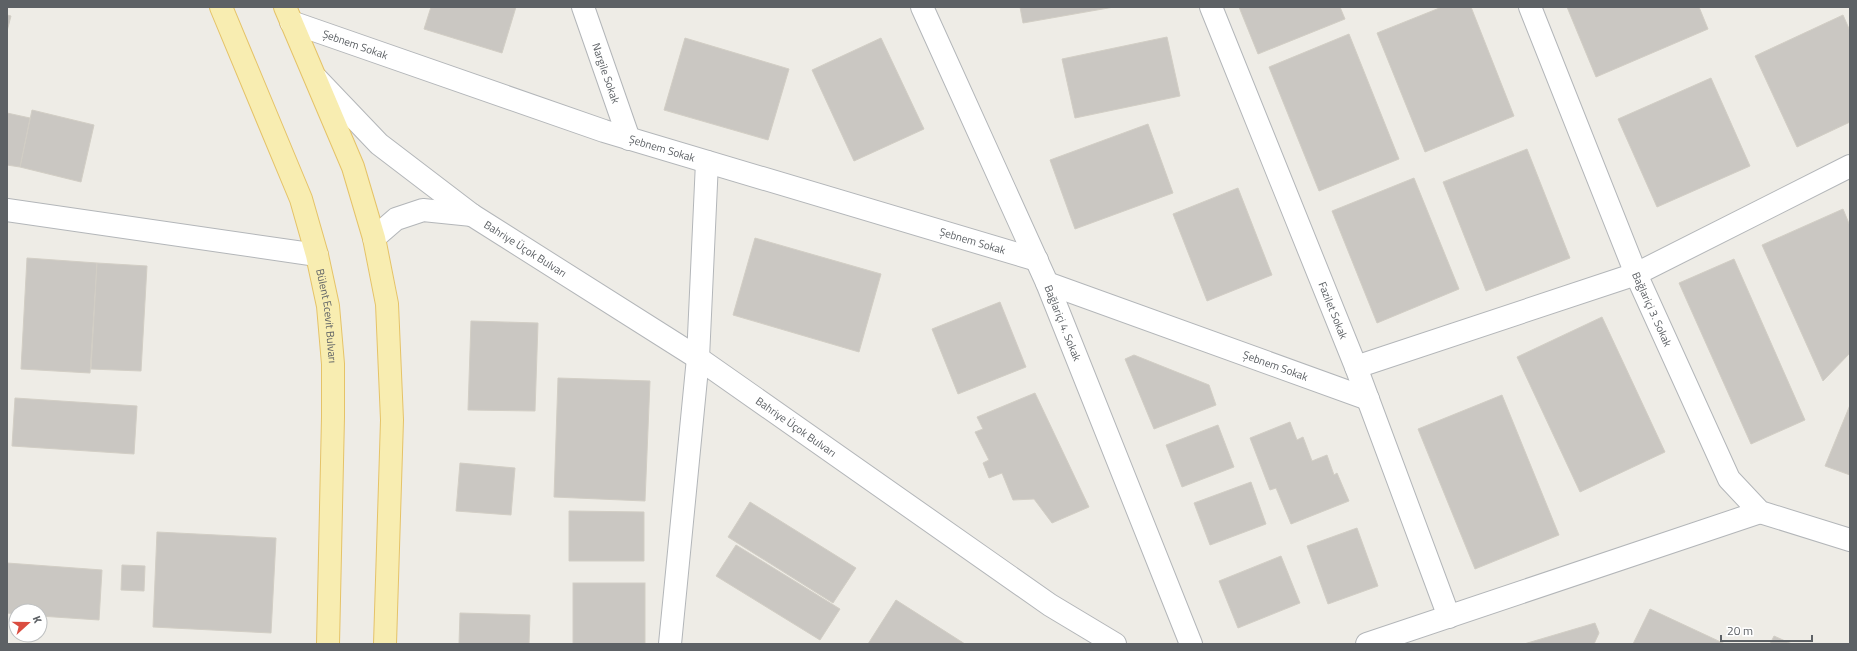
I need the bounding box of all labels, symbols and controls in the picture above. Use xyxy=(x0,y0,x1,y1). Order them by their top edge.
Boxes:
street label: Şebnem Sokak xyxy=(320,26,391,63)
street label: Nargile Sokak xyxy=(588,41,624,106)
street label: Şebnem Sokak xyxy=(627,131,698,166)
street label: Bahriye Üçok Bulvarı xyxy=(481,217,570,281)
street label: Şebnem Sokak xyxy=(938,223,1008,258)
street label: Bülent Ecevit Bulvarı xyxy=(312,267,341,364)
street label: Bağlariçi 3. Sokak xyxy=(1628,269,1676,350)
street label: Fazilet Sokak xyxy=(1314,279,1352,342)
street label: Bağlariçi 4. Sokak xyxy=(1041,283,1086,364)
street label: Şebnem Sokak xyxy=(1241,346,1311,385)
street label: Bahriye Üçok Bulvarı xyxy=(753,393,840,461)
north arrow xyxy=(8,603,48,643)
text: K xyxy=(29,614,46,626)
scale bar xyxy=(1721,617,1812,643)
text: 20 m xyxy=(1727,621,1753,640)

